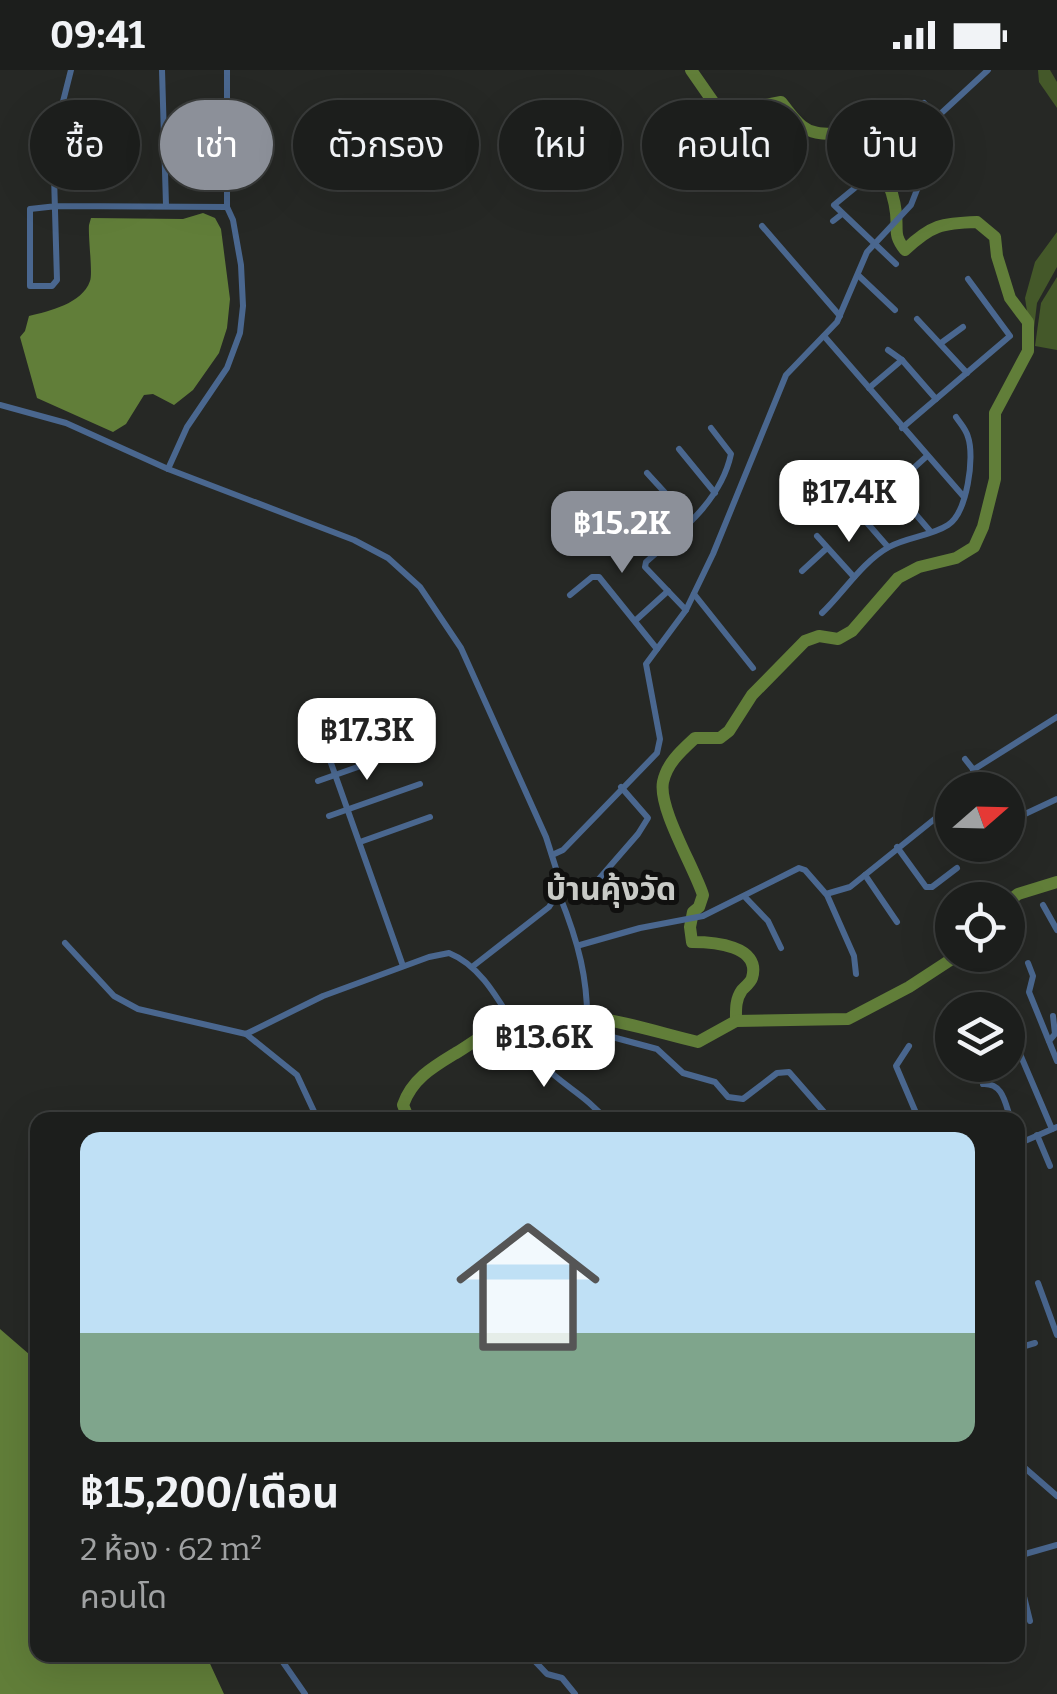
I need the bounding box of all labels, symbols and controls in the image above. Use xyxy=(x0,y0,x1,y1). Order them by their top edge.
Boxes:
text: 09:41 xyxy=(50,12,145,58)
chip: ซื้อ xyxy=(30,100,140,190)
chip: เช่า xyxy=(160,100,273,190)
chip: ตัวกรอง xyxy=(293,100,479,190)
chip: ใหม่ xyxy=(499,100,622,190)
chip: คอนโด xyxy=(642,100,807,190)
chip: บ้าน xyxy=(827,100,953,190)
pin: ฿17.4K xyxy=(768,460,930,545)
text: ฿17.4K xyxy=(801,473,897,511)
pin: ฿15.2K xyxy=(541,491,703,576)
text: ฿15.2K xyxy=(573,504,671,542)
pin: ฿17.3K xyxy=(286,698,448,783)
text: ฿17.3K xyxy=(320,711,414,749)
north arrow xyxy=(935,772,1025,862)
map controls xyxy=(935,772,1025,1082)
district label: บ้านคุ้งวัด xyxy=(546,870,676,908)
button: locate xyxy=(935,882,1025,972)
button: layers xyxy=(935,992,1025,1082)
pin: ฿13.6K xyxy=(463,1005,625,1090)
text: ฿13.6K xyxy=(495,1018,593,1056)
icon: home xyxy=(438,1197,618,1377)
text: ฿15,200/เดือน xyxy=(80,1468,339,1518)
text: 2 ห้อง · 62 m² xyxy=(80,1530,262,1568)
text: คอนโด xyxy=(80,1578,167,1616)

